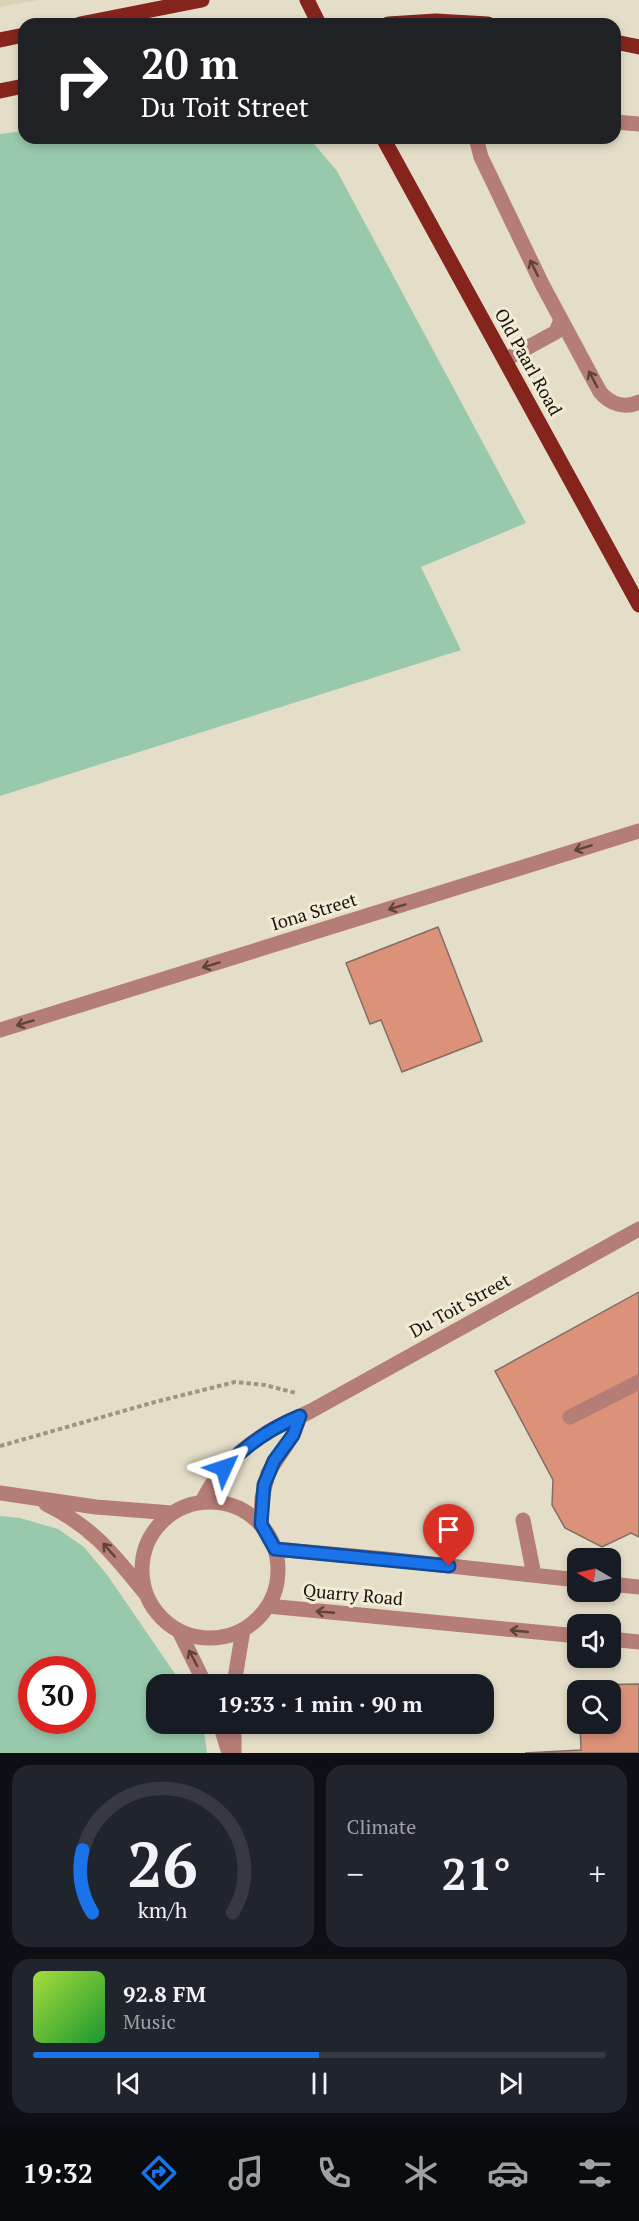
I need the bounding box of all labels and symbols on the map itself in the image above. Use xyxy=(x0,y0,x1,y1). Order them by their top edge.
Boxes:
one-way arrow xyxy=(528,259,540,277)
street label: Old Paarl Road xyxy=(490,304,568,419)
one-way arrow xyxy=(587,371,598,389)
one-way arrow xyxy=(574,844,593,855)
street label: Iona Street xyxy=(268,887,360,935)
one-way arrow xyxy=(388,902,407,913)
one-way arrow xyxy=(202,960,221,971)
one-way arrow xyxy=(16,1018,35,1029)
street label: Du Toit Street xyxy=(405,1267,515,1343)
position arrow xyxy=(192,1436,256,1500)
pin xyxy=(423,1504,474,1566)
one-way arrow xyxy=(103,1543,117,1559)
north arrow xyxy=(567,1548,621,1602)
street label: Quarry Road xyxy=(302,1578,404,1610)
one-way arrow xyxy=(316,1606,336,1617)
one-way arrow xyxy=(510,1625,530,1636)
one-way arrow xyxy=(187,1649,198,1667)
speed limit sign: 30 xyxy=(18,1656,96,1734)

